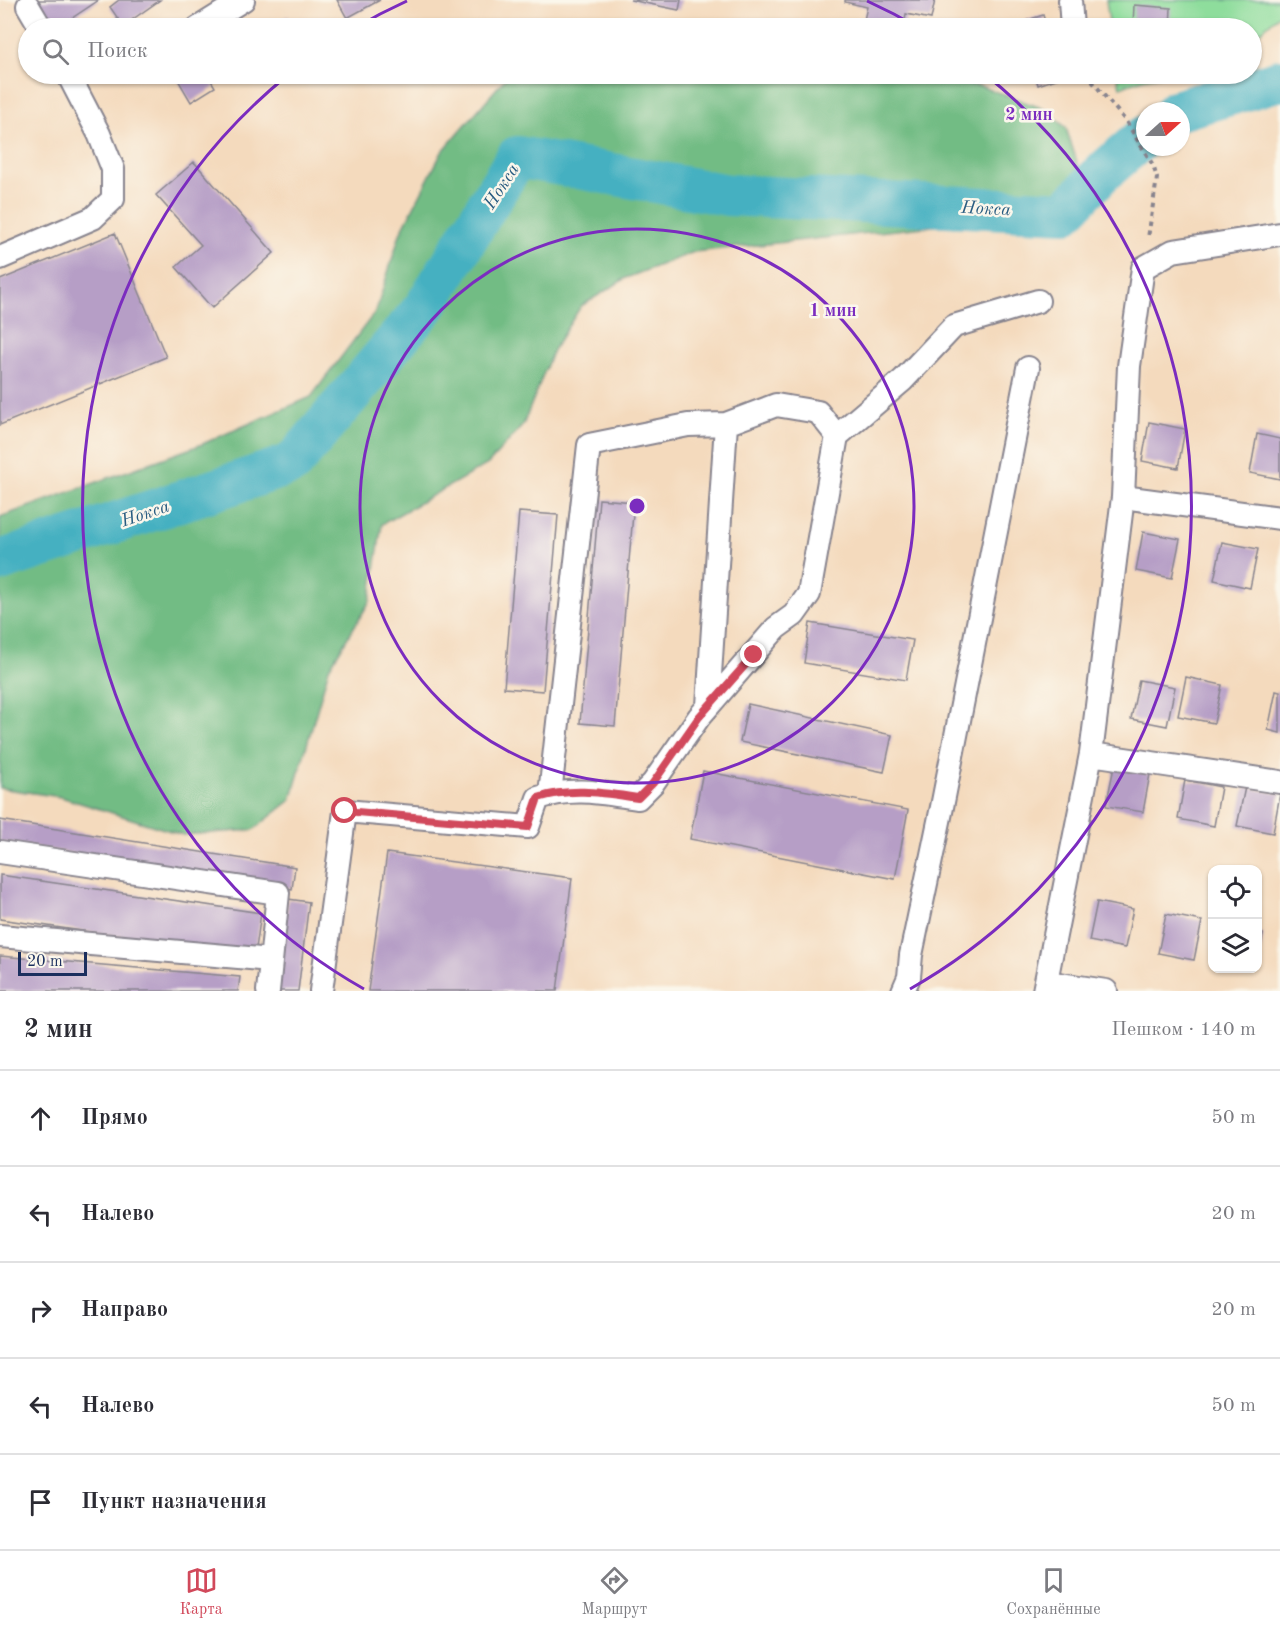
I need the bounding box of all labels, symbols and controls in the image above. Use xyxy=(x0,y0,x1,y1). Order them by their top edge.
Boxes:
search box xyxy=(18,18,1262,84)
icon: search xyxy=(39,35,72,68)
text: Поиск xyxy=(87,40,148,62)
north arrow xyxy=(1136,102,1190,156)
text: 2 мин xyxy=(1005,106,1053,124)
water label: Нокса xyxy=(480,160,523,213)
water label: Нокса xyxy=(960,199,1012,219)
text: 1 мин xyxy=(809,302,857,320)
centre of rings xyxy=(627,496,647,516)
water label: Нокса xyxy=(118,497,172,531)
route end xyxy=(740,641,766,667)
route start xyxy=(331,797,357,823)
map controls xyxy=(1208,865,1262,973)
button: locate xyxy=(1208,865,1262,919)
button: layers xyxy=(1208,919,1262,973)
scale bar xyxy=(18,949,87,977)
text: 20 m xyxy=(27,954,63,970)
text: 2 мин xyxy=(24,1017,93,1043)
text: Пешком · 140 m xyxy=(1111,1020,1256,1040)
icon: ahead xyxy=(24,1102,57,1135)
text: Прямо xyxy=(81,1107,148,1129)
text: 50 m xyxy=(1211,1108,1256,1128)
icon: left xyxy=(24,1198,57,1231)
text: Налево xyxy=(81,1203,154,1225)
text: 20 m xyxy=(1211,1204,1256,1224)
icon: right xyxy=(24,1294,57,1327)
text: Направо xyxy=(81,1299,168,1321)
text: 20 m xyxy=(1211,1300,1256,1320)
icon: left xyxy=(24,1390,57,1423)
text: Налево xyxy=(81,1395,154,1417)
text: 50 m xyxy=(1211,1396,1256,1416)
icon: arrive xyxy=(24,1486,57,1519)
text: Пункт назначения xyxy=(81,1491,267,1513)
tab: Карта xyxy=(179,1564,223,1620)
tab: Маршрут xyxy=(582,1564,647,1620)
tab: Сохранённые xyxy=(1006,1564,1101,1620)

